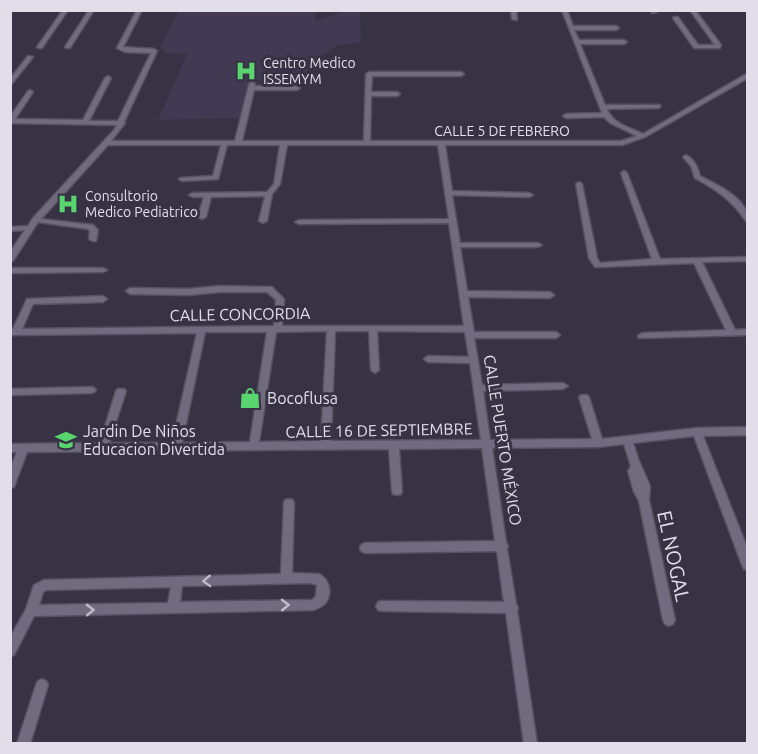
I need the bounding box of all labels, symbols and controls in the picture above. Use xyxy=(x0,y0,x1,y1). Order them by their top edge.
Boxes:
place label: Centro Medico ISSEMYM xyxy=(263,55,356,87)
hospital icon: Centro Medico ISSEMYM xyxy=(234,59,258,83)
street label: CALLE 5 DE FEBRERO xyxy=(434,123,570,139)
place label: Consultorio Medico Pediatrico xyxy=(85,188,198,220)
hospital icon: Consultorio Medico Pediatrico xyxy=(56,192,80,216)
street label: CALLE CONCORDIA xyxy=(169,304,311,324)
street label: CALLE PUERTO MÉXICO xyxy=(481,353,527,527)
shop icon: Bocoflusa xyxy=(238,386,262,410)
place label: Bocoflusa xyxy=(267,389,338,407)
street label: CALLE 16 DE SEPTIEMBRE xyxy=(285,419,473,441)
place label: Jardin De Niños Educacion Divertida xyxy=(83,422,225,458)
school or university icon: Jardin De Niños Educacion Divertida xyxy=(54,428,78,452)
street label: EL NOGAL xyxy=(653,508,695,604)
one-way arrow xyxy=(202,574,211,587)
one-way arrow xyxy=(280,599,289,612)
one-way arrow xyxy=(85,604,94,616)

